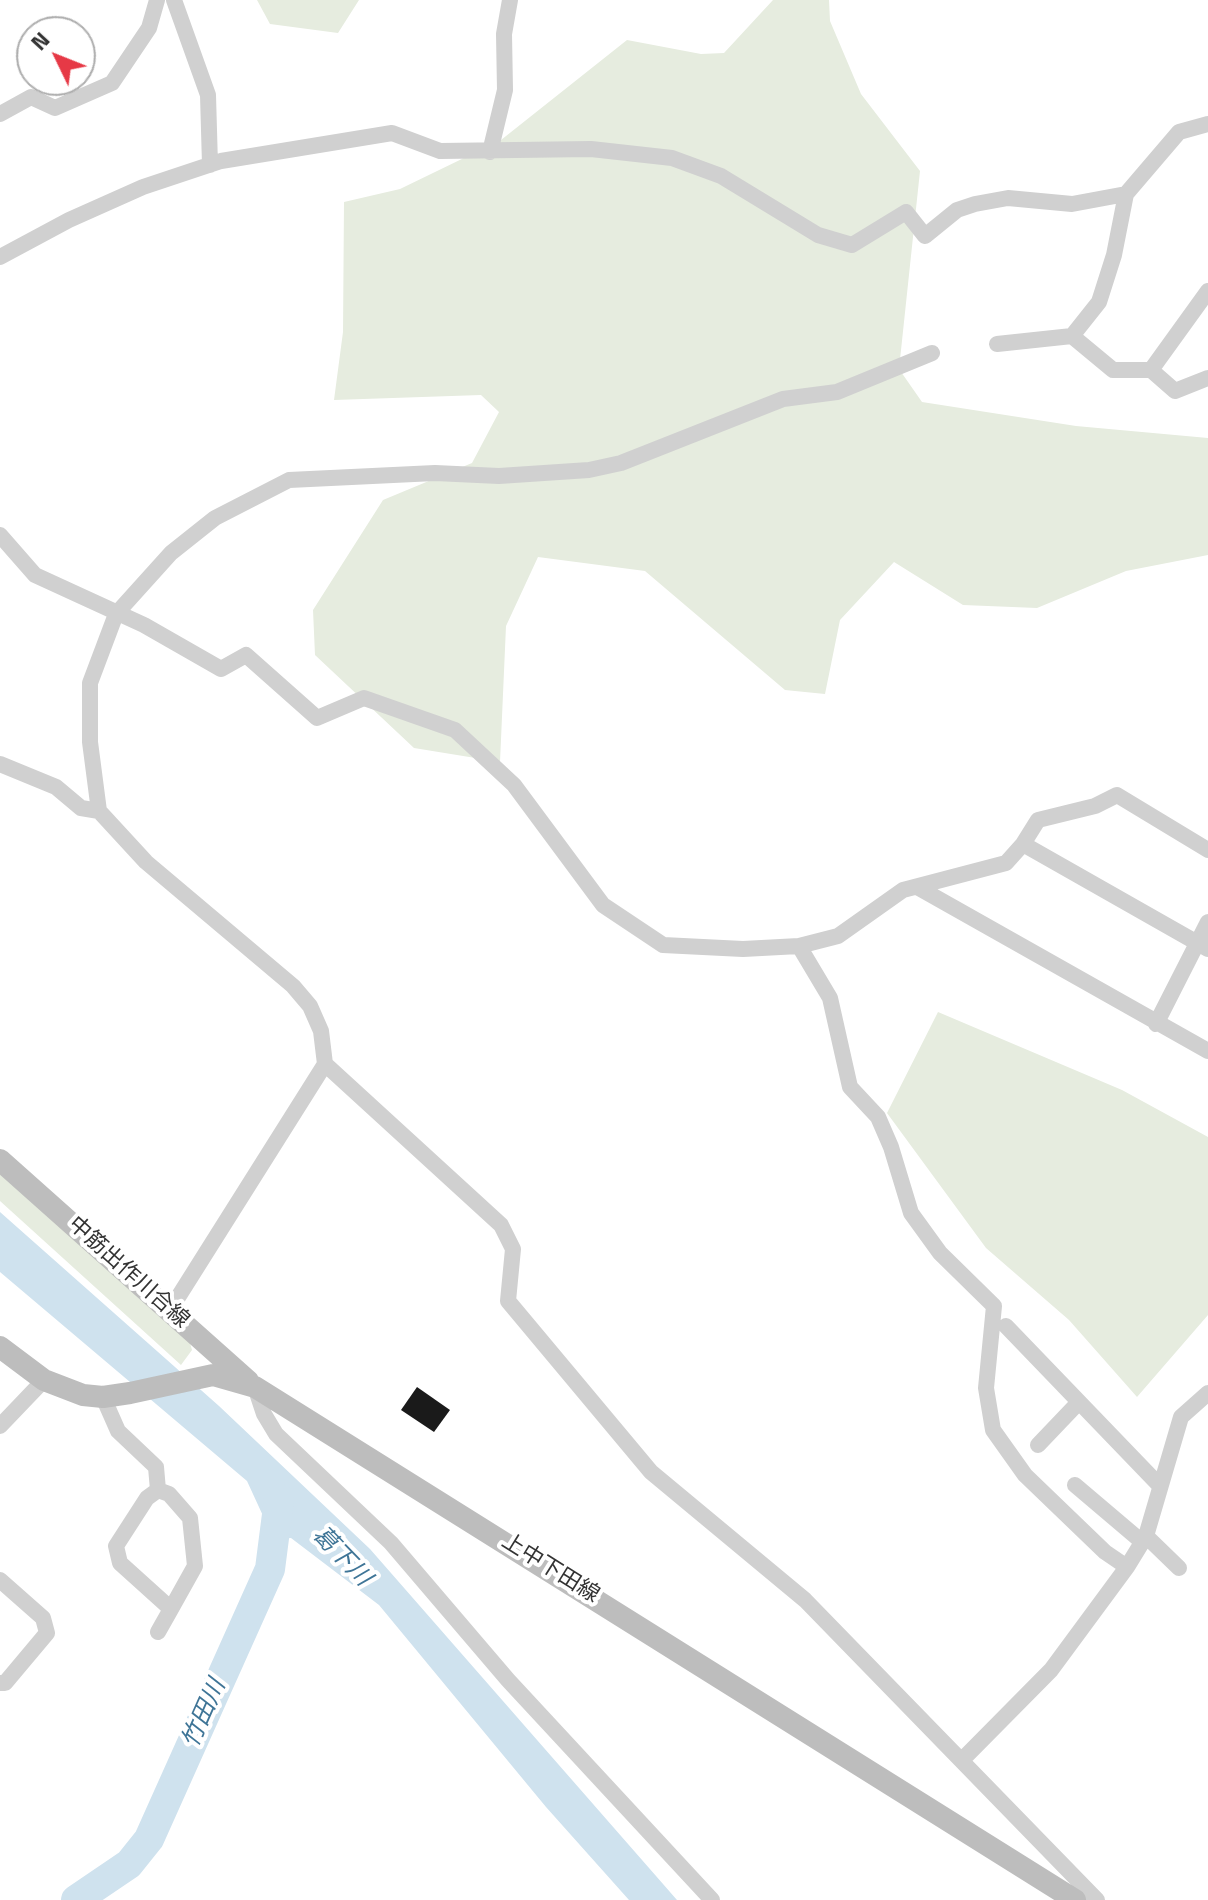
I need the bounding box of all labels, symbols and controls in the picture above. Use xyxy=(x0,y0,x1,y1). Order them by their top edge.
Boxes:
north arrow xyxy=(16,16,96,96)
text: N xyxy=(22,24,58,58)
street label: 中筋出作川合線 xyxy=(62,1212,194,1334)
water label: 葛下川 xyxy=(306,1521,376,1593)
street label: 上中下田線 xyxy=(496,1529,604,1609)
water label: 竹田川 xyxy=(177,1675,233,1753)

